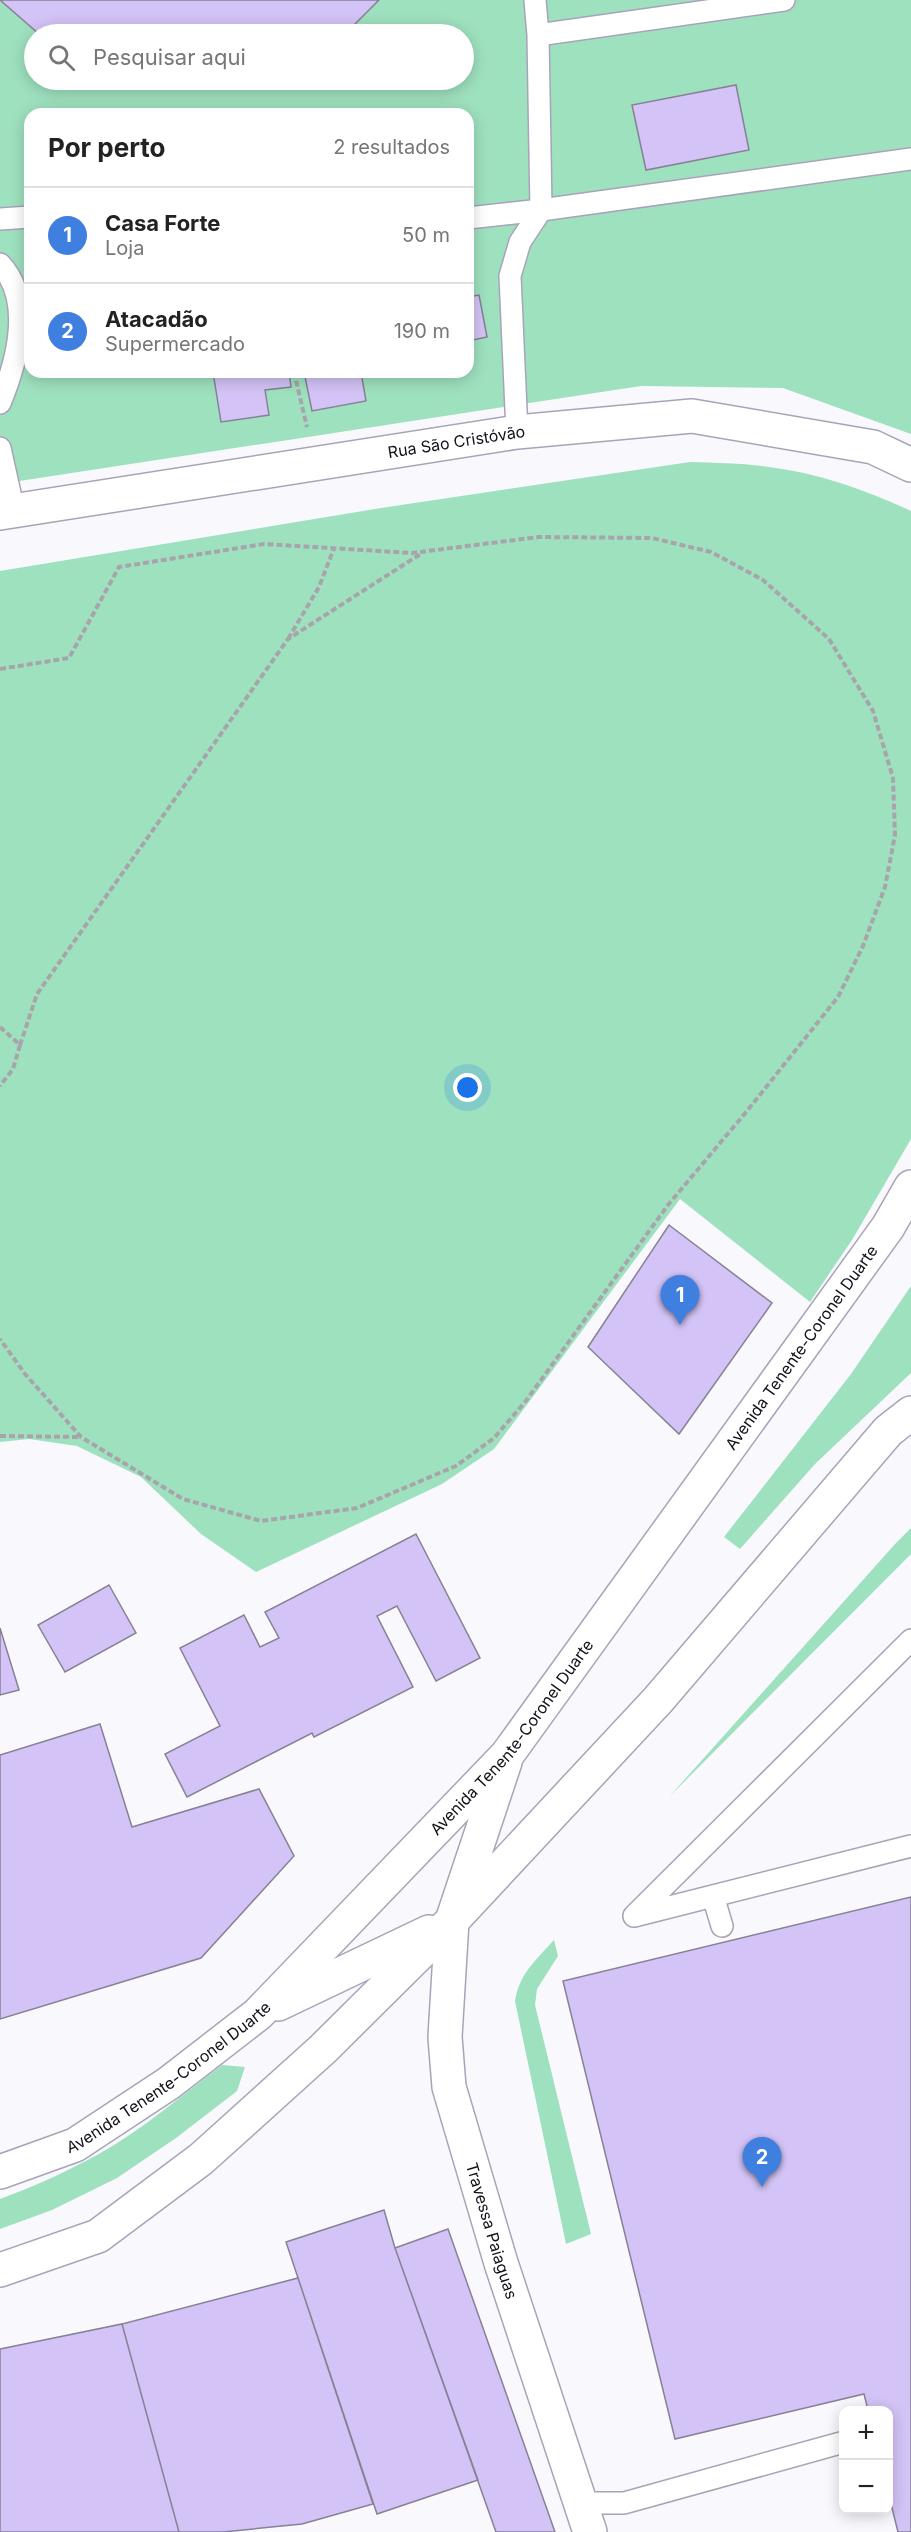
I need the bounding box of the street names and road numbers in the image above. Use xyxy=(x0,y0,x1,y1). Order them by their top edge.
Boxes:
street label: Rua São Cristóvão xyxy=(386,421,526,462)
street label: Avenida Tenente-Coronel Duarte xyxy=(721,1241,882,1453)
street label: Avenida Tenente-Coronel Duarte xyxy=(426,1635,597,1839)
street label: Avenida Tenente-Coronel Duarte xyxy=(64,1997,275,2157)
street label: Travessa Paiaguas xyxy=(462,2160,522,2301)

